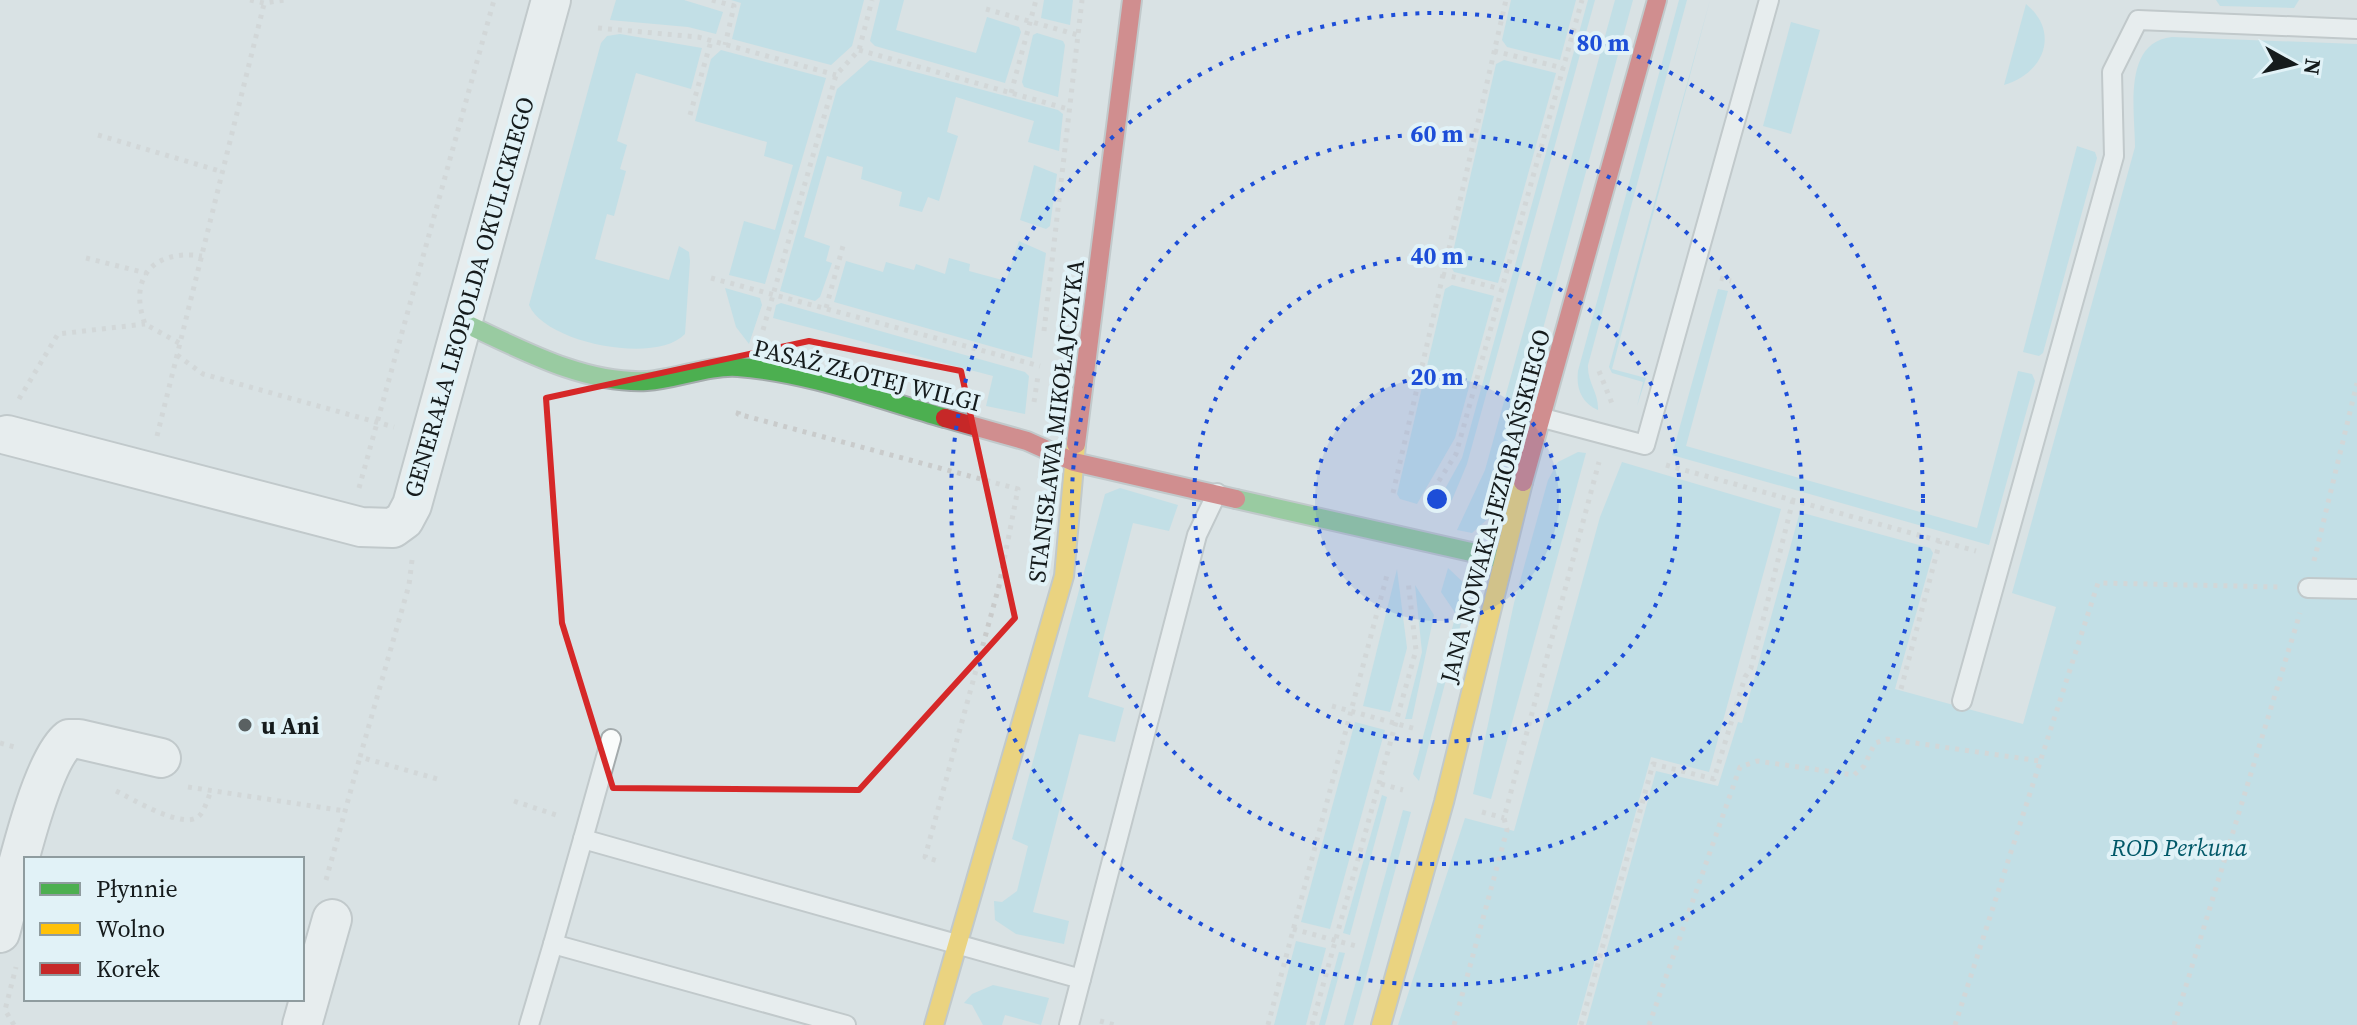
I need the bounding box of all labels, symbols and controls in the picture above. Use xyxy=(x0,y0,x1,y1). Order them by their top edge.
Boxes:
north arrow xyxy=(2253,24,2333,104)
text: 80 m xyxy=(1577,26,1630,59)
text: N xyxy=(2297,57,2329,77)
street label: GENERAŁA LEOPOLDA OKULICKIEGO xyxy=(396,93,542,501)
text: 60 m xyxy=(1411,117,1464,150)
text: 40 m xyxy=(1411,239,1464,272)
street label: STANISŁAWA MIKOŁAJCZYKA xyxy=(1020,258,1092,584)
street label: JANA NOWAKA-JEZIORAŃSKIEGO xyxy=(1432,325,1558,688)
street label: PASAŻ ZŁOTEJ WILGI xyxy=(750,331,984,419)
text: 20 m xyxy=(1411,360,1464,393)
centre of rings xyxy=(1423,485,1451,513)
place label: u Ani xyxy=(261,709,320,742)
marker: u Ani xyxy=(236,716,254,734)
park label: ROD Perkuna xyxy=(2110,831,2248,864)
legend xyxy=(24,857,304,1001)
text: Płynnie xyxy=(96,872,178,905)
text: Wolno xyxy=(96,912,165,945)
text: Korek xyxy=(96,952,161,985)

